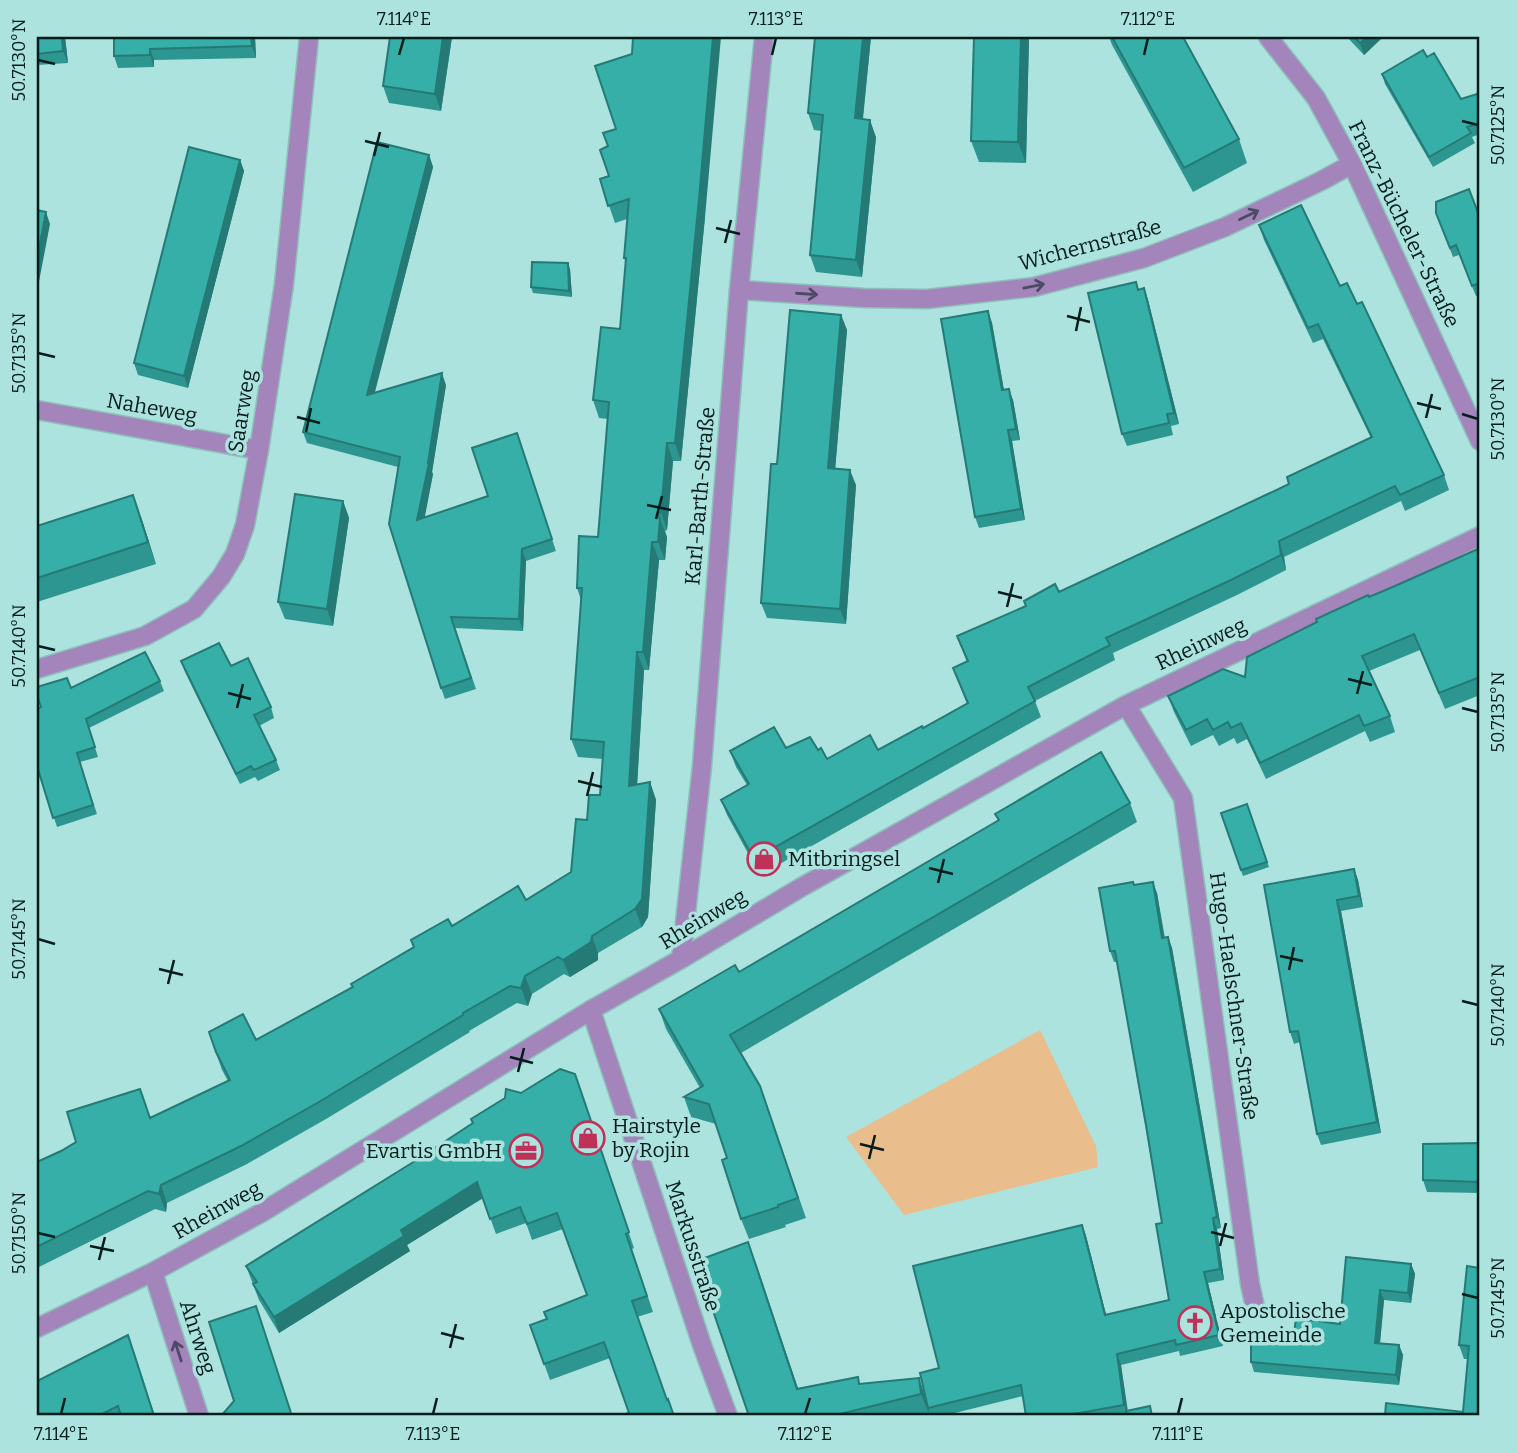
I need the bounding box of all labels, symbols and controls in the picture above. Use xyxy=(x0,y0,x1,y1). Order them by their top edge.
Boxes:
text: 7.114°E xyxy=(377,8,431,30)
text: 7.113°E xyxy=(749,8,803,30)
text: 7.112°E xyxy=(1121,8,1175,30)
text: 50.7130°N xyxy=(8,18,30,102)
text: 50.7125°N xyxy=(1487,85,1509,165)
street label: Franz-Bücheler-Straße xyxy=(1343,116,1465,332)
one-way arrow xyxy=(1238,208,1259,222)
street label: Wichernstraße xyxy=(1016,213,1164,277)
one-way arrow xyxy=(1022,279,1045,292)
one-way arrow xyxy=(795,288,818,301)
text: 50.7135°N xyxy=(8,312,30,394)
street label: Saarweg xyxy=(223,367,261,455)
text: 50.7130°N xyxy=(1487,377,1509,461)
street label: Naheweg xyxy=(105,387,200,429)
street label: Karl-Barth-Straße xyxy=(679,406,721,586)
text: 50.7140°N xyxy=(8,604,30,688)
street label: Rheinweg xyxy=(1152,612,1251,676)
text: 50.7135°N xyxy=(1487,671,1509,753)
shop icon: Mitbringsel xyxy=(745,840,783,878)
place label: Mitbringsel xyxy=(788,846,900,872)
street label: Hugo-Haelschner-Straße xyxy=(1204,870,1264,1122)
street label: Rheinweg xyxy=(655,883,751,955)
text: 50.7145°N xyxy=(8,898,30,980)
text: 50.7140°N xyxy=(1487,963,1509,1047)
place label: Hairstyle by Rojin xyxy=(612,1113,701,1163)
shop icon: Hairstyle by Rojin xyxy=(569,1119,607,1157)
office icon: Evartis GmbH xyxy=(507,1132,545,1170)
place label: Evartis GmbH xyxy=(366,1138,502,1164)
street label: Rheinweg xyxy=(168,1175,266,1245)
street label: Markusstraße xyxy=(660,1177,726,1315)
text: 50.7150°N xyxy=(8,1192,30,1274)
text: 50.7145°N xyxy=(1487,1257,1509,1339)
street label: Ahrweg xyxy=(174,1296,222,1378)
place label: Apostolische Gemeinde xyxy=(1220,1298,1346,1348)
church icon: Apostolische Gemeinde xyxy=(1176,1304,1214,1342)
one-way arrow xyxy=(171,1341,184,1363)
text: 7.114°E xyxy=(34,1423,88,1445)
text: 7.113°E xyxy=(406,1423,460,1445)
text: 7.112°E xyxy=(778,1423,832,1445)
text: 7.111°E xyxy=(1152,1423,1204,1445)

